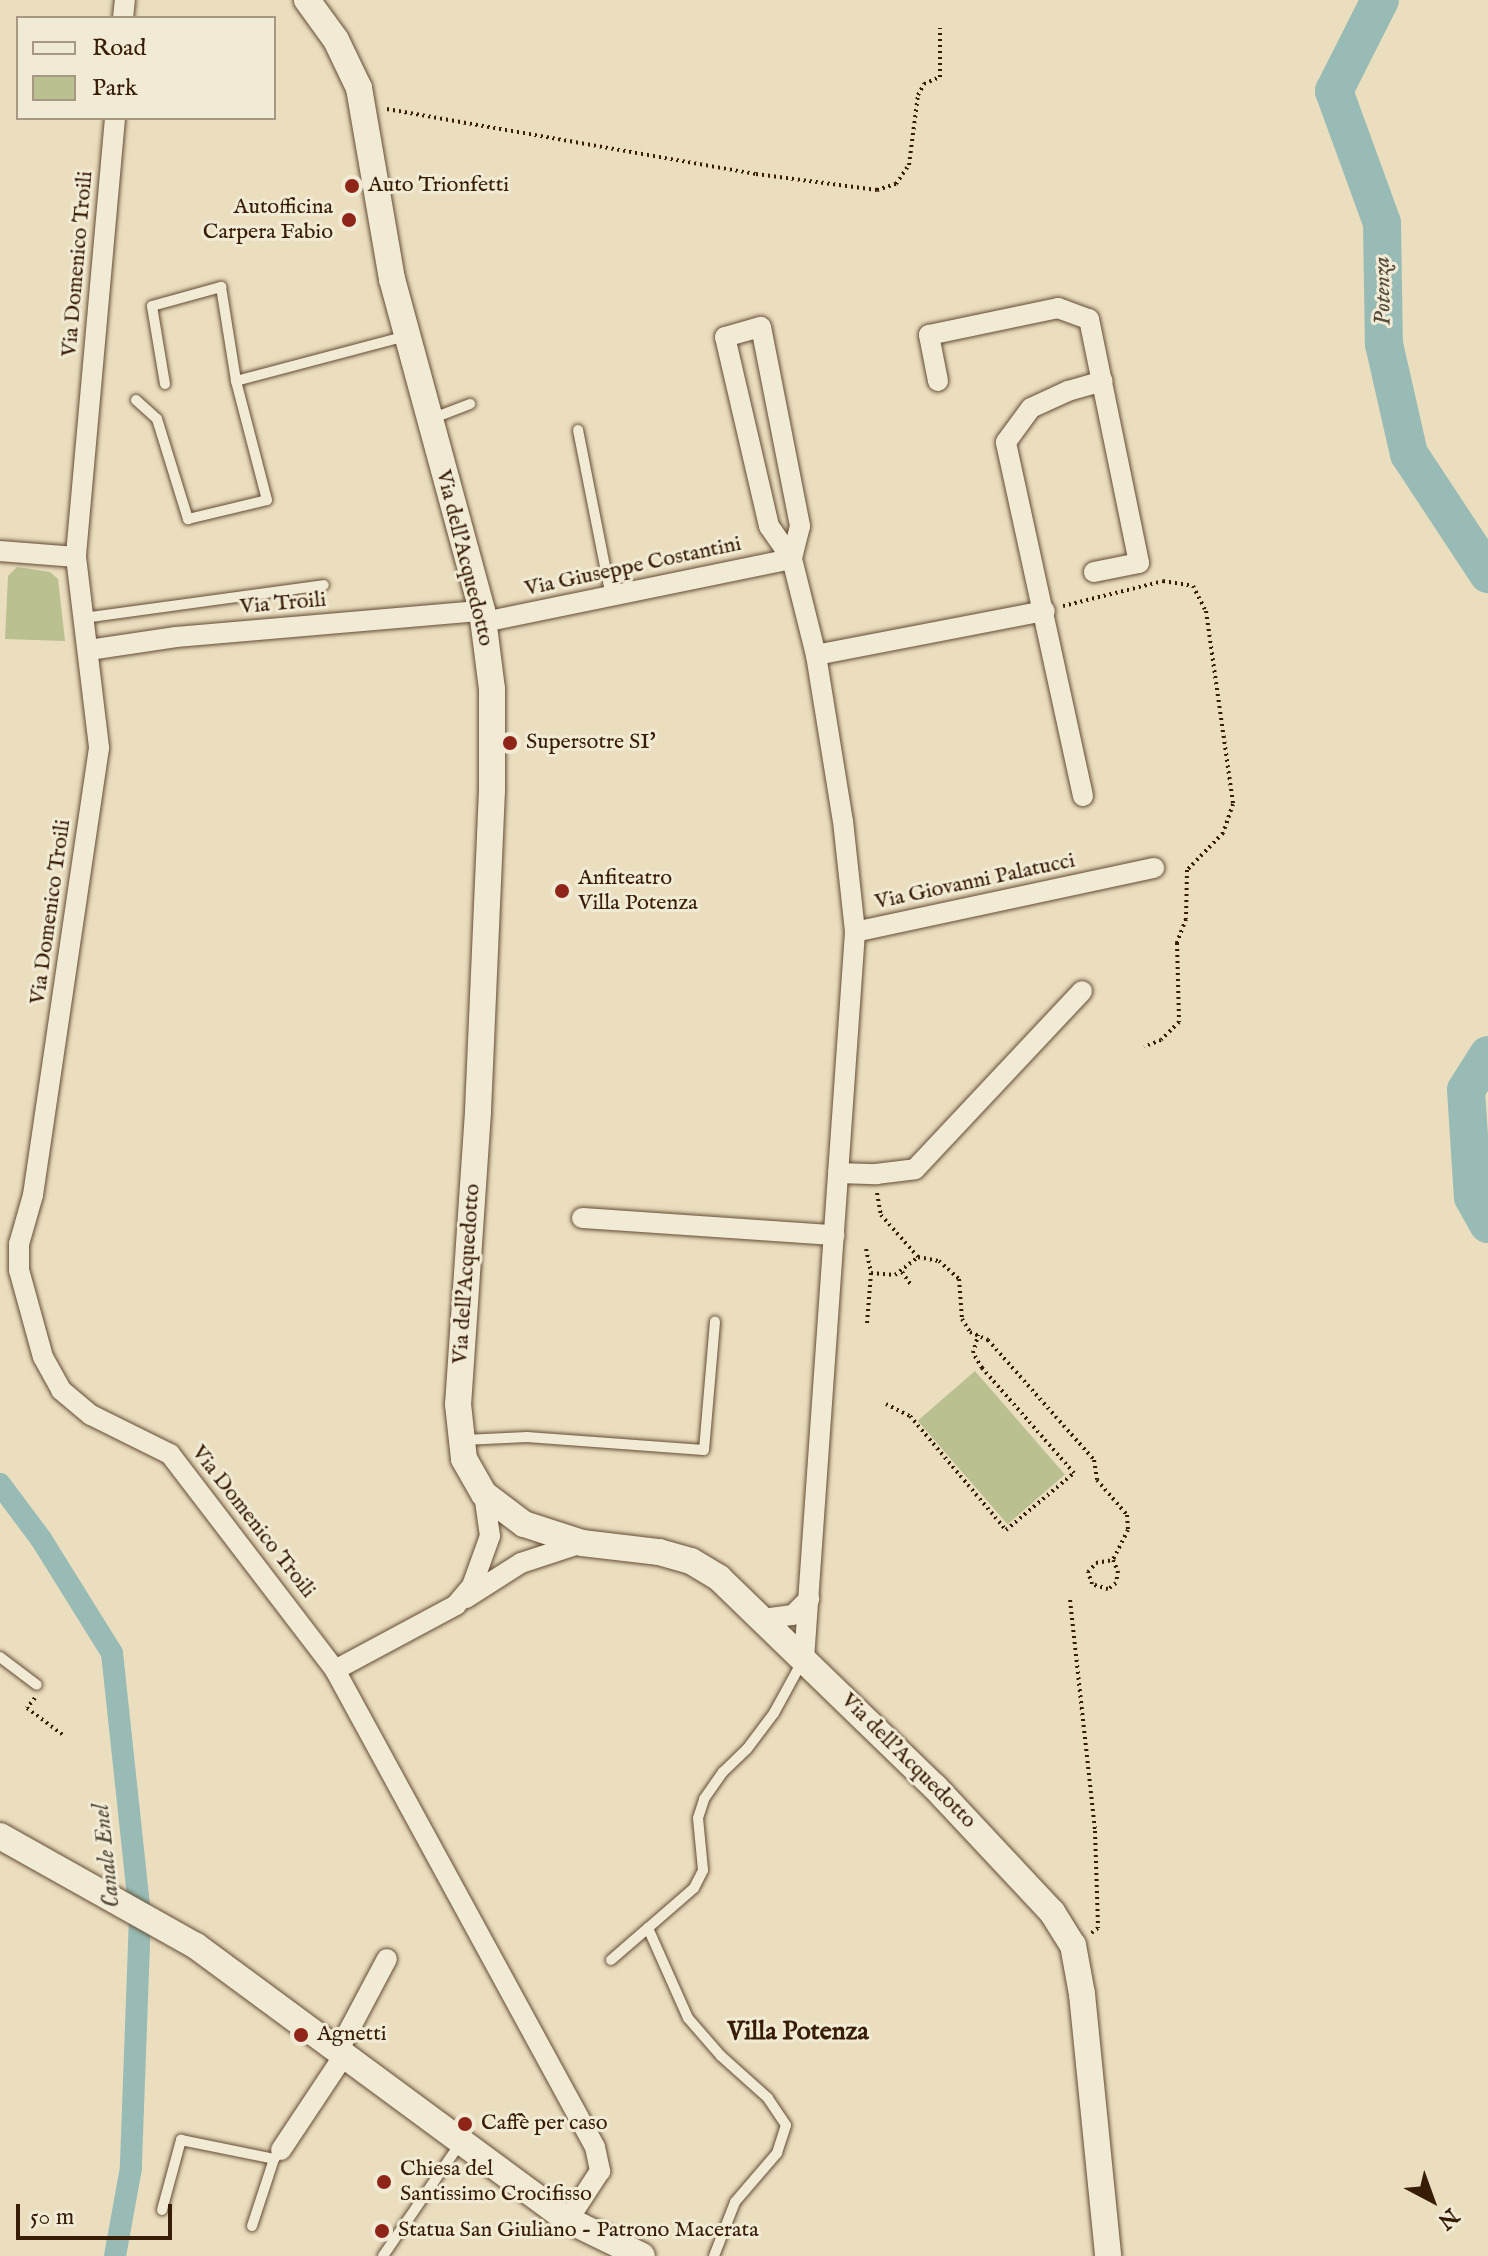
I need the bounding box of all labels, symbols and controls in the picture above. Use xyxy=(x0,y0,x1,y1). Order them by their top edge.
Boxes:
legend xyxy=(16,16,276,120)
text: Road xyxy=(92,33,146,64)
text: Park xyxy=(92,73,138,104)
street label: Via Domenico Troili xyxy=(57,170,99,358)
place label: Auto Trionfetti xyxy=(368,173,509,199)
marker: Auto Trionfetti xyxy=(343,177,361,195)
place label: Autofficina Carpera Fabio xyxy=(203,194,333,246)
marker: Autofficina Carpera Fabio xyxy=(340,211,358,229)
water label: Potenza xyxy=(1368,256,1398,326)
street label: Via dell'Acquedotto xyxy=(429,467,499,649)
street label: Via Giuseppe Costantini xyxy=(522,531,744,603)
street label: Via Troili xyxy=(239,587,327,621)
place label: Supersotre SI' xyxy=(526,730,656,756)
marker: Supersotre SI' xyxy=(501,734,519,752)
street label: Via Domenico Troili xyxy=(25,818,77,1006)
street label: Via Giovanni Palatucci xyxy=(872,848,1078,916)
place label: Anfiteatro Villa Potenza xyxy=(578,865,698,916)
marker: Anfiteatro Villa Potenza xyxy=(553,882,571,900)
street label: Via dell'Acquedotto xyxy=(448,1183,486,1365)
street label: Via Domenico Troili xyxy=(185,1440,321,1604)
street label: Via dell'Acquedotto xyxy=(835,1688,981,1834)
water label: Canale Enel xyxy=(87,1803,127,1909)
district label: Villa Potenza xyxy=(727,2016,869,2048)
place label: Agnetti xyxy=(317,2022,387,2048)
marker: Agnetti xyxy=(292,2026,310,2044)
place label: Caffè per caso xyxy=(481,2111,608,2137)
marker: Caffè per caso xyxy=(456,2115,474,2133)
place label: Chiesa del Santissimo Crocifisso xyxy=(400,2156,592,2208)
north arrow xyxy=(1392,2160,1472,2240)
marker: Chiesa del Santissimo Crocifisso xyxy=(375,2173,393,2191)
scale bar xyxy=(20,2188,176,2238)
text: N xyxy=(1431,2201,1464,2235)
text: 50 m xyxy=(30,2202,74,2233)
place label: Statua San Giuliano - Patrono Macerata xyxy=(398,2218,759,2244)
marker: Statua San Giuliano - Patrono Macerata xyxy=(373,2222,391,2240)

